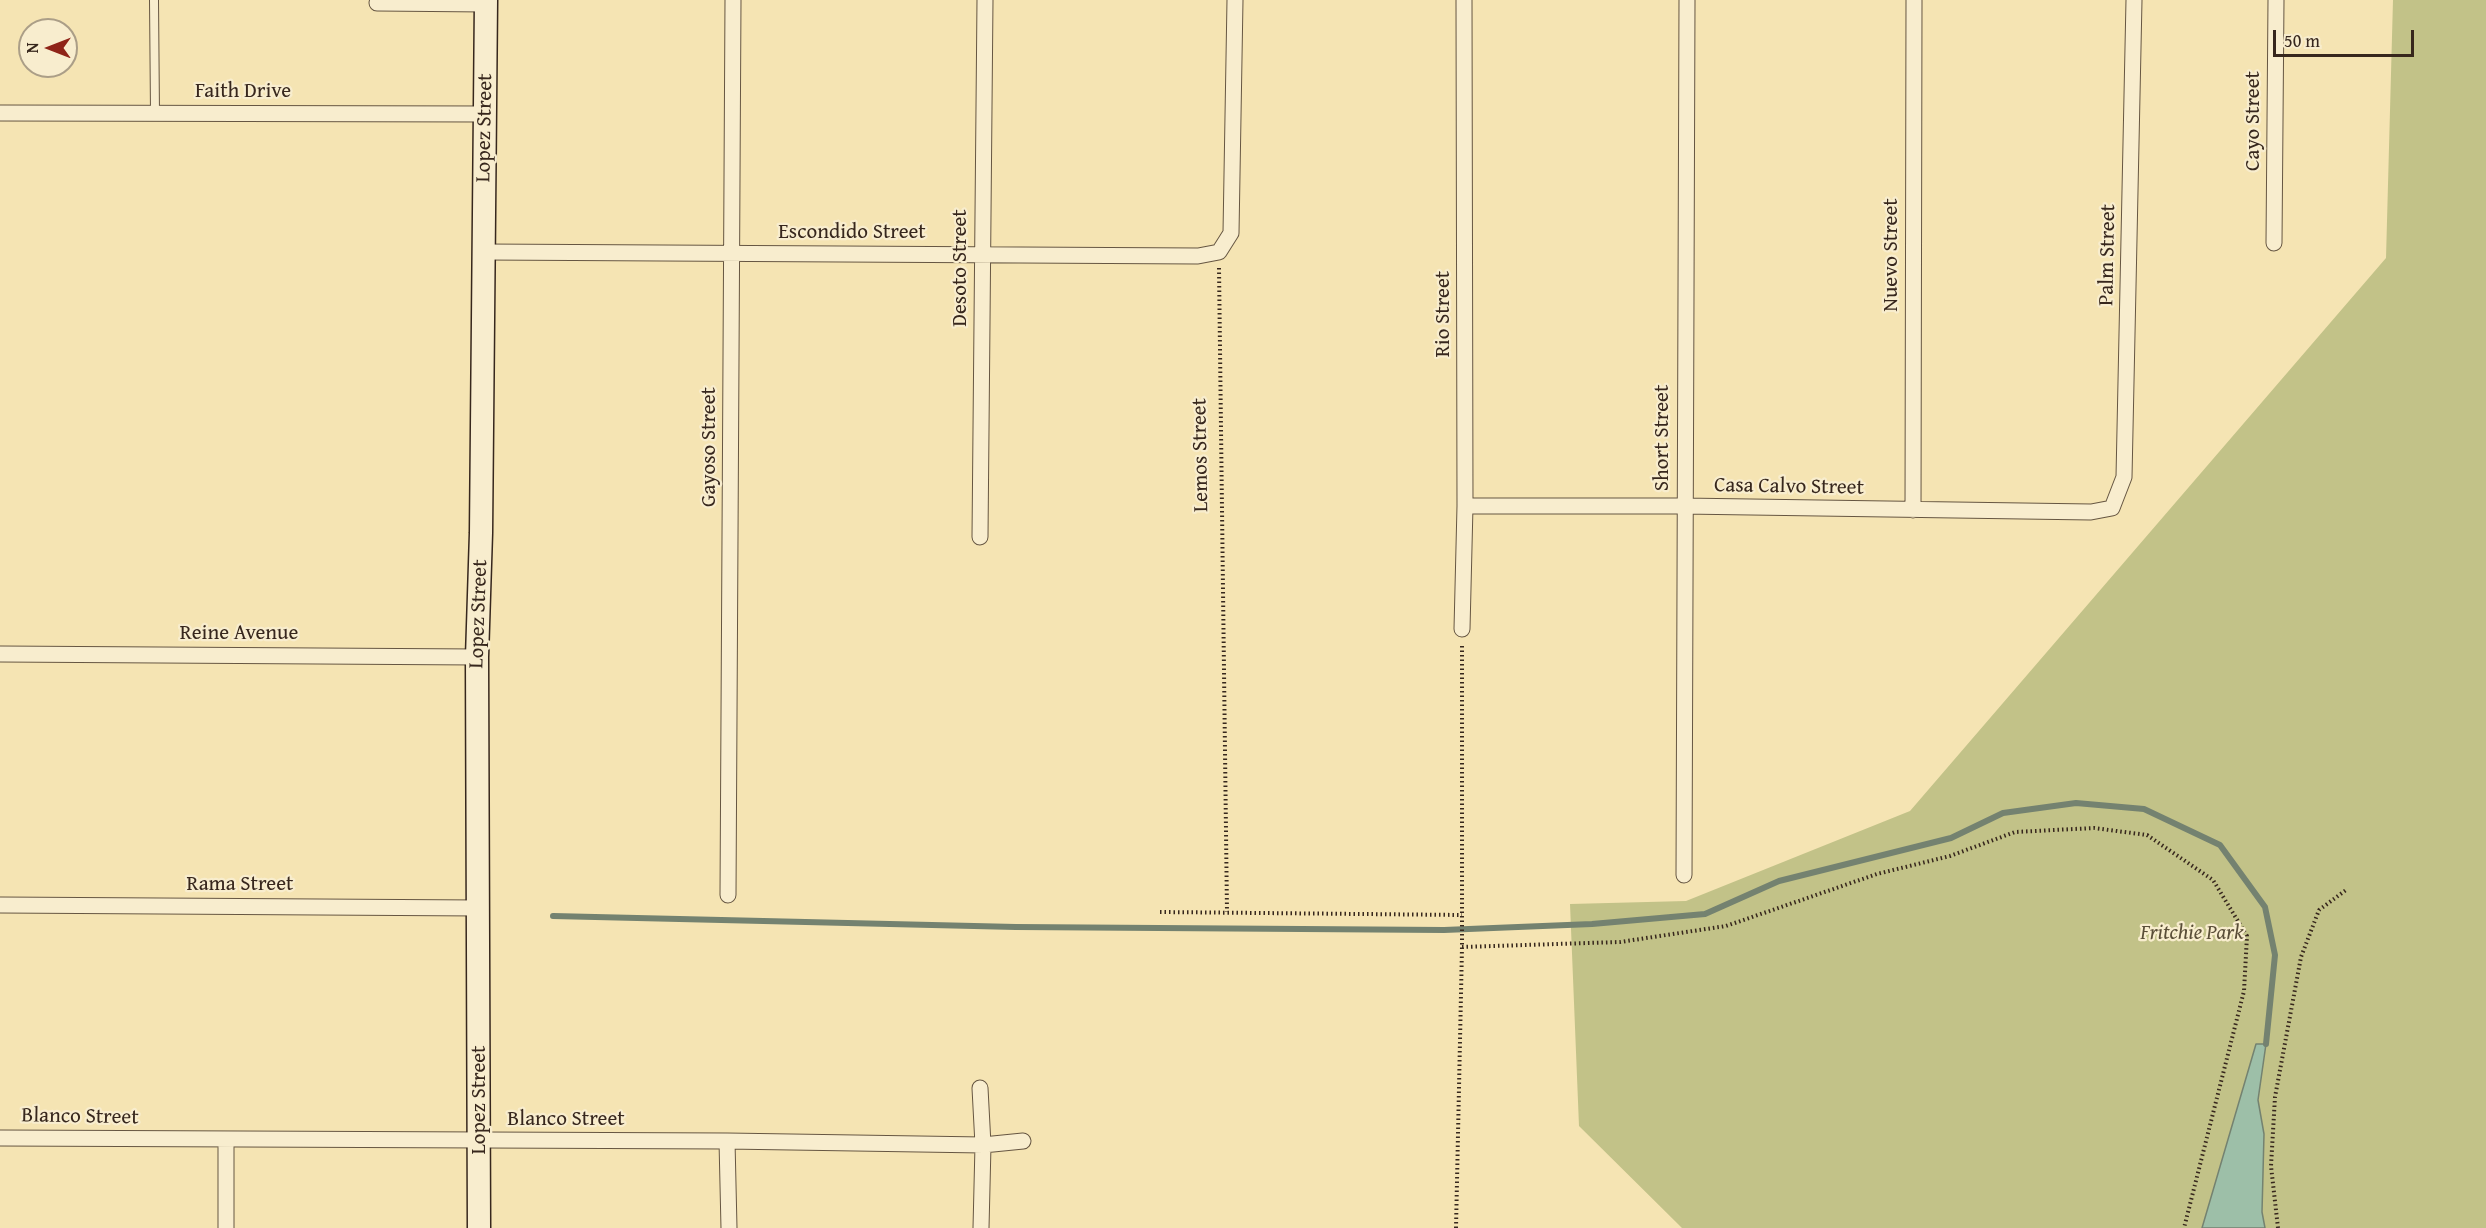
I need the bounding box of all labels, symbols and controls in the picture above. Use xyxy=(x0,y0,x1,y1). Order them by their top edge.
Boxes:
north arrow xyxy=(18,18,78,78)
scale bar xyxy=(2276,18,2417,56)
text: 50 m xyxy=(2284,27,2320,54)
text: N xyxy=(20,43,44,53)
street label: Cayo Street xyxy=(2241,71,2267,171)
street label: Lopez Street xyxy=(471,73,499,183)
street label: Faith Drive xyxy=(195,79,291,105)
street label: Nuevo Street xyxy=(1879,198,1905,312)
street label: Palm Street xyxy=(2095,204,2121,306)
street label: Desoto Street xyxy=(948,209,974,327)
street label: Escondido Street xyxy=(778,220,926,246)
street label: Rio Street xyxy=(1431,271,1457,357)
street label: Short Street xyxy=(1650,385,1676,491)
street label: Gayoso Street xyxy=(697,387,723,507)
street label: Lemos Street xyxy=(1187,398,1215,512)
street label: Casa Calvo Street xyxy=(1714,473,1864,501)
street label: Lopez Street xyxy=(465,559,493,669)
street label: Reine Avenue xyxy=(180,621,298,647)
street label: Rama Street xyxy=(187,872,293,898)
park label: Fritchie Park xyxy=(2140,921,2244,947)
street label: Lopez Street xyxy=(467,1045,493,1155)
street label: Blanco Street xyxy=(21,1103,139,1131)
street label: Blanco Street xyxy=(507,1107,625,1133)

